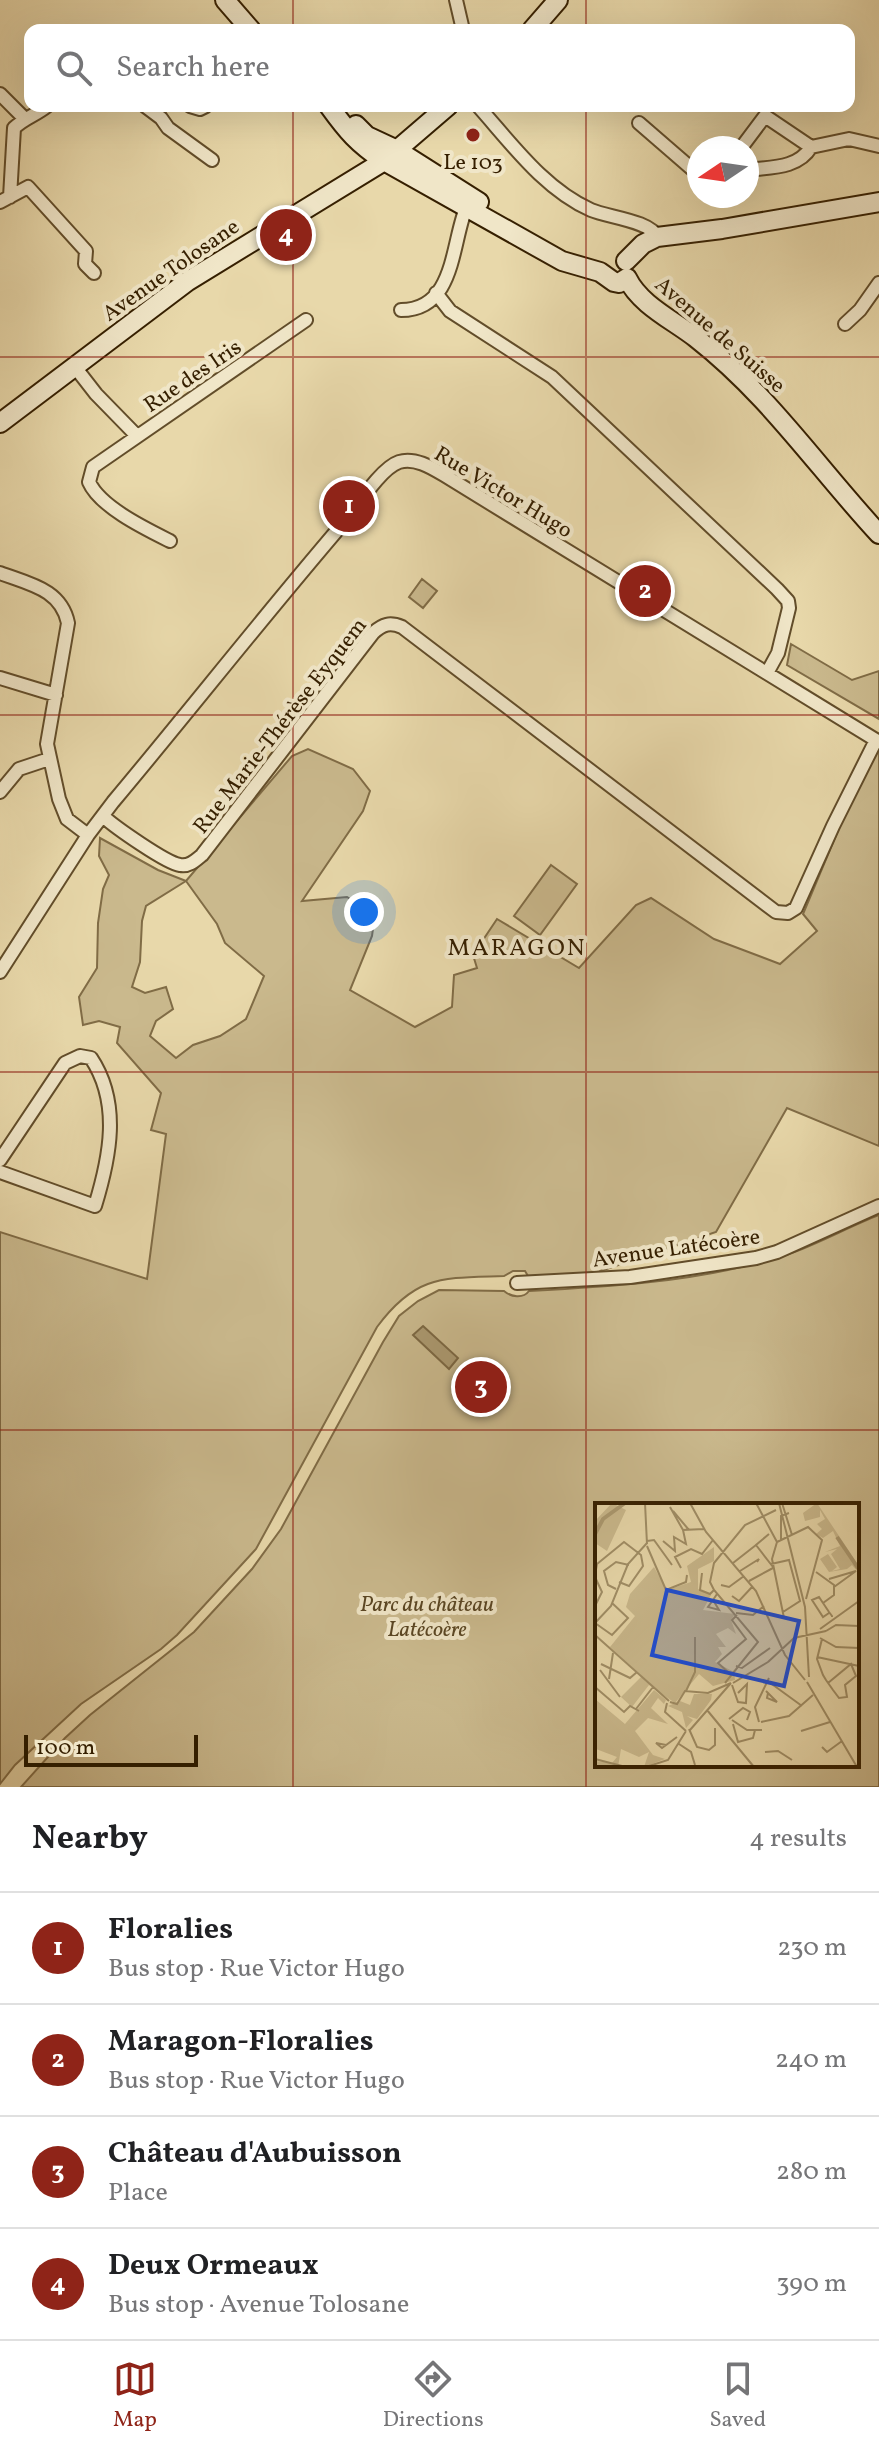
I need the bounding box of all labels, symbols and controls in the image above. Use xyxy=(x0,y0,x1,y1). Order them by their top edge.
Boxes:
search box xyxy=(24,24,855,112)
icon: search xyxy=(52,46,96,90)
text: Search here xyxy=(116,47,270,89)
marker: Le 103 xyxy=(464,126,482,144)
north arrow xyxy=(687,136,759,208)
place label: Le 103 xyxy=(443,148,503,179)
pin: 4 xyxy=(260,205,312,265)
street label: Avenue Tolosane xyxy=(97,212,246,330)
street label: Avenue de Suisse xyxy=(647,270,791,401)
street label: Rue des Iris xyxy=(138,333,248,421)
street label: Rue Victor Hugo xyxy=(428,439,578,547)
pin: 1 xyxy=(323,476,375,536)
pin: 2 xyxy=(619,561,671,621)
street label: Rue Marie-Thérèse Eyquem xyxy=(187,612,375,841)
your location xyxy=(344,892,384,932)
district label: MARAGON xyxy=(448,932,586,966)
street label: Avenue Latécoère xyxy=(591,1222,762,1277)
pin: 3 xyxy=(455,1357,507,1417)
inset map xyxy=(595,1503,859,1767)
park label: Parc du château Latécoère xyxy=(360,1590,494,1646)
scale bar xyxy=(24,1731,198,1767)
text: 100 m xyxy=(36,1733,95,1764)
text: Nearby xyxy=(32,1816,148,1863)
text: 4 results xyxy=(749,1821,847,1857)
text: Floralies xyxy=(108,1909,233,1951)
text: 1 xyxy=(53,1930,63,1966)
text: 230 m xyxy=(777,1930,847,1966)
text: Bus stop · Rue Victor Hugo xyxy=(108,1951,405,1987)
text: Maragon-Floralies xyxy=(108,2021,374,2063)
text: 2 xyxy=(51,2042,65,2078)
text: 240 m xyxy=(775,2042,847,2078)
text: Bus stop · Rue Victor Hugo xyxy=(108,2063,405,2099)
text: Château d'Aubuisson xyxy=(108,2133,402,2175)
text: 3 xyxy=(51,2154,65,2190)
text: 280 m xyxy=(776,2154,847,2190)
text: Place xyxy=(108,2175,168,2211)
text: Deux Ormeaux xyxy=(108,2245,319,2287)
text: 4 xyxy=(50,2266,66,2302)
text: 390 m xyxy=(776,2266,847,2302)
text: Bus stop · Avenue Tolosane xyxy=(108,2287,409,2323)
tab: Map xyxy=(113,2357,157,2436)
tab: Directions xyxy=(383,2357,484,2436)
tab: Saved xyxy=(709,2357,766,2436)

